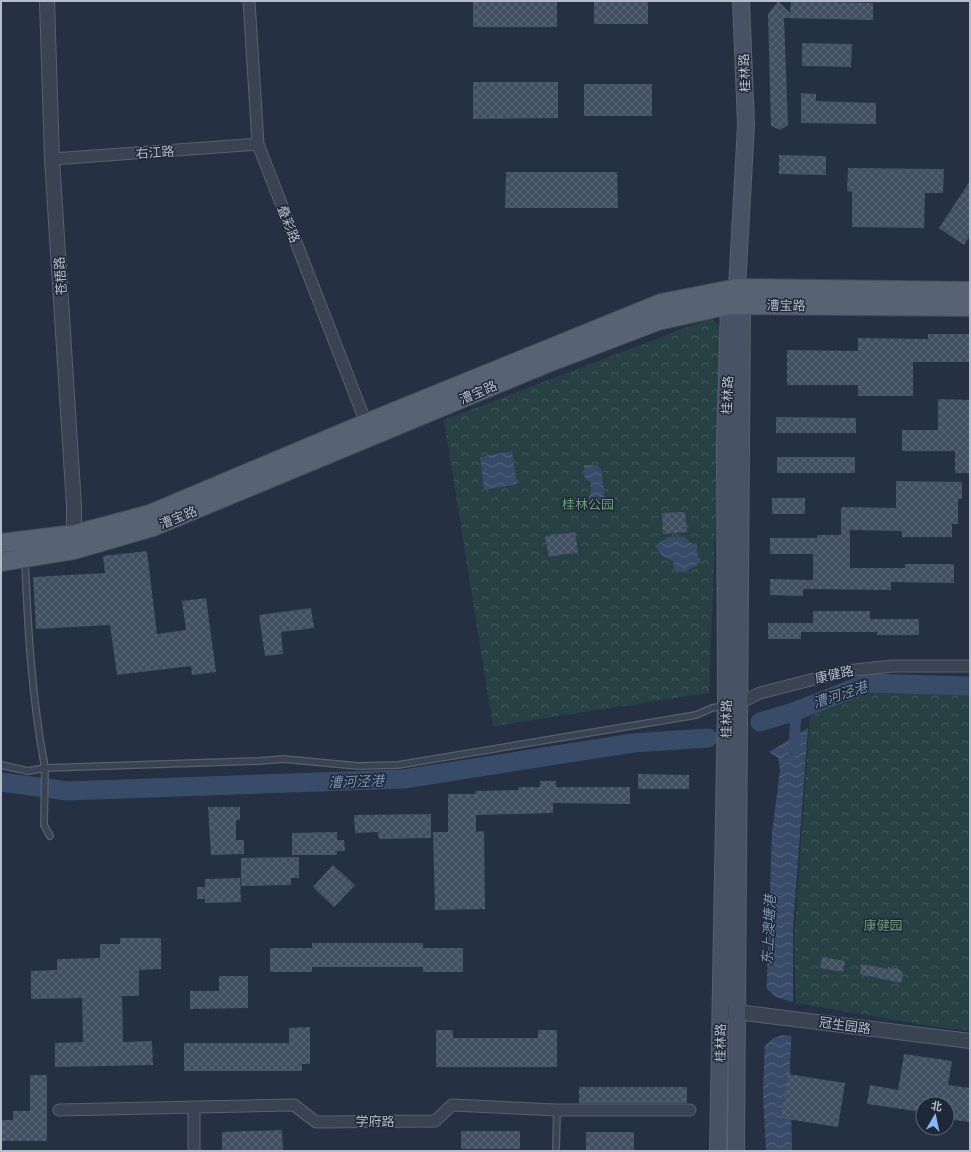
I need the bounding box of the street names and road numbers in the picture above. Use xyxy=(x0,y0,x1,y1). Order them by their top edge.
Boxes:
street label: 桂林路 xyxy=(735,53,753,93)
street label: 右江路 xyxy=(135,143,175,161)
street label: 叠彩路 xyxy=(275,203,303,245)
street label: 苍梧路 xyxy=(51,256,69,296)
street label: 漕宝路 xyxy=(765,297,806,313)
street label: 桂林路 xyxy=(718,375,736,415)
street label: 漕宝路 xyxy=(456,377,499,407)
street label: 漕宝路 xyxy=(156,502,199,532)
street label: 康健路 xyxy=(813,662,855,686)
street label: 桂林路 xyxy=(718,699,734,739)
street label: 冠生园路 xyxy=(818,1013,872,1037)
street label: 桂林路 xyxy=(712,1023,728,1063)
street label: 学府路 xyxy=(355,1113,395,1129)

